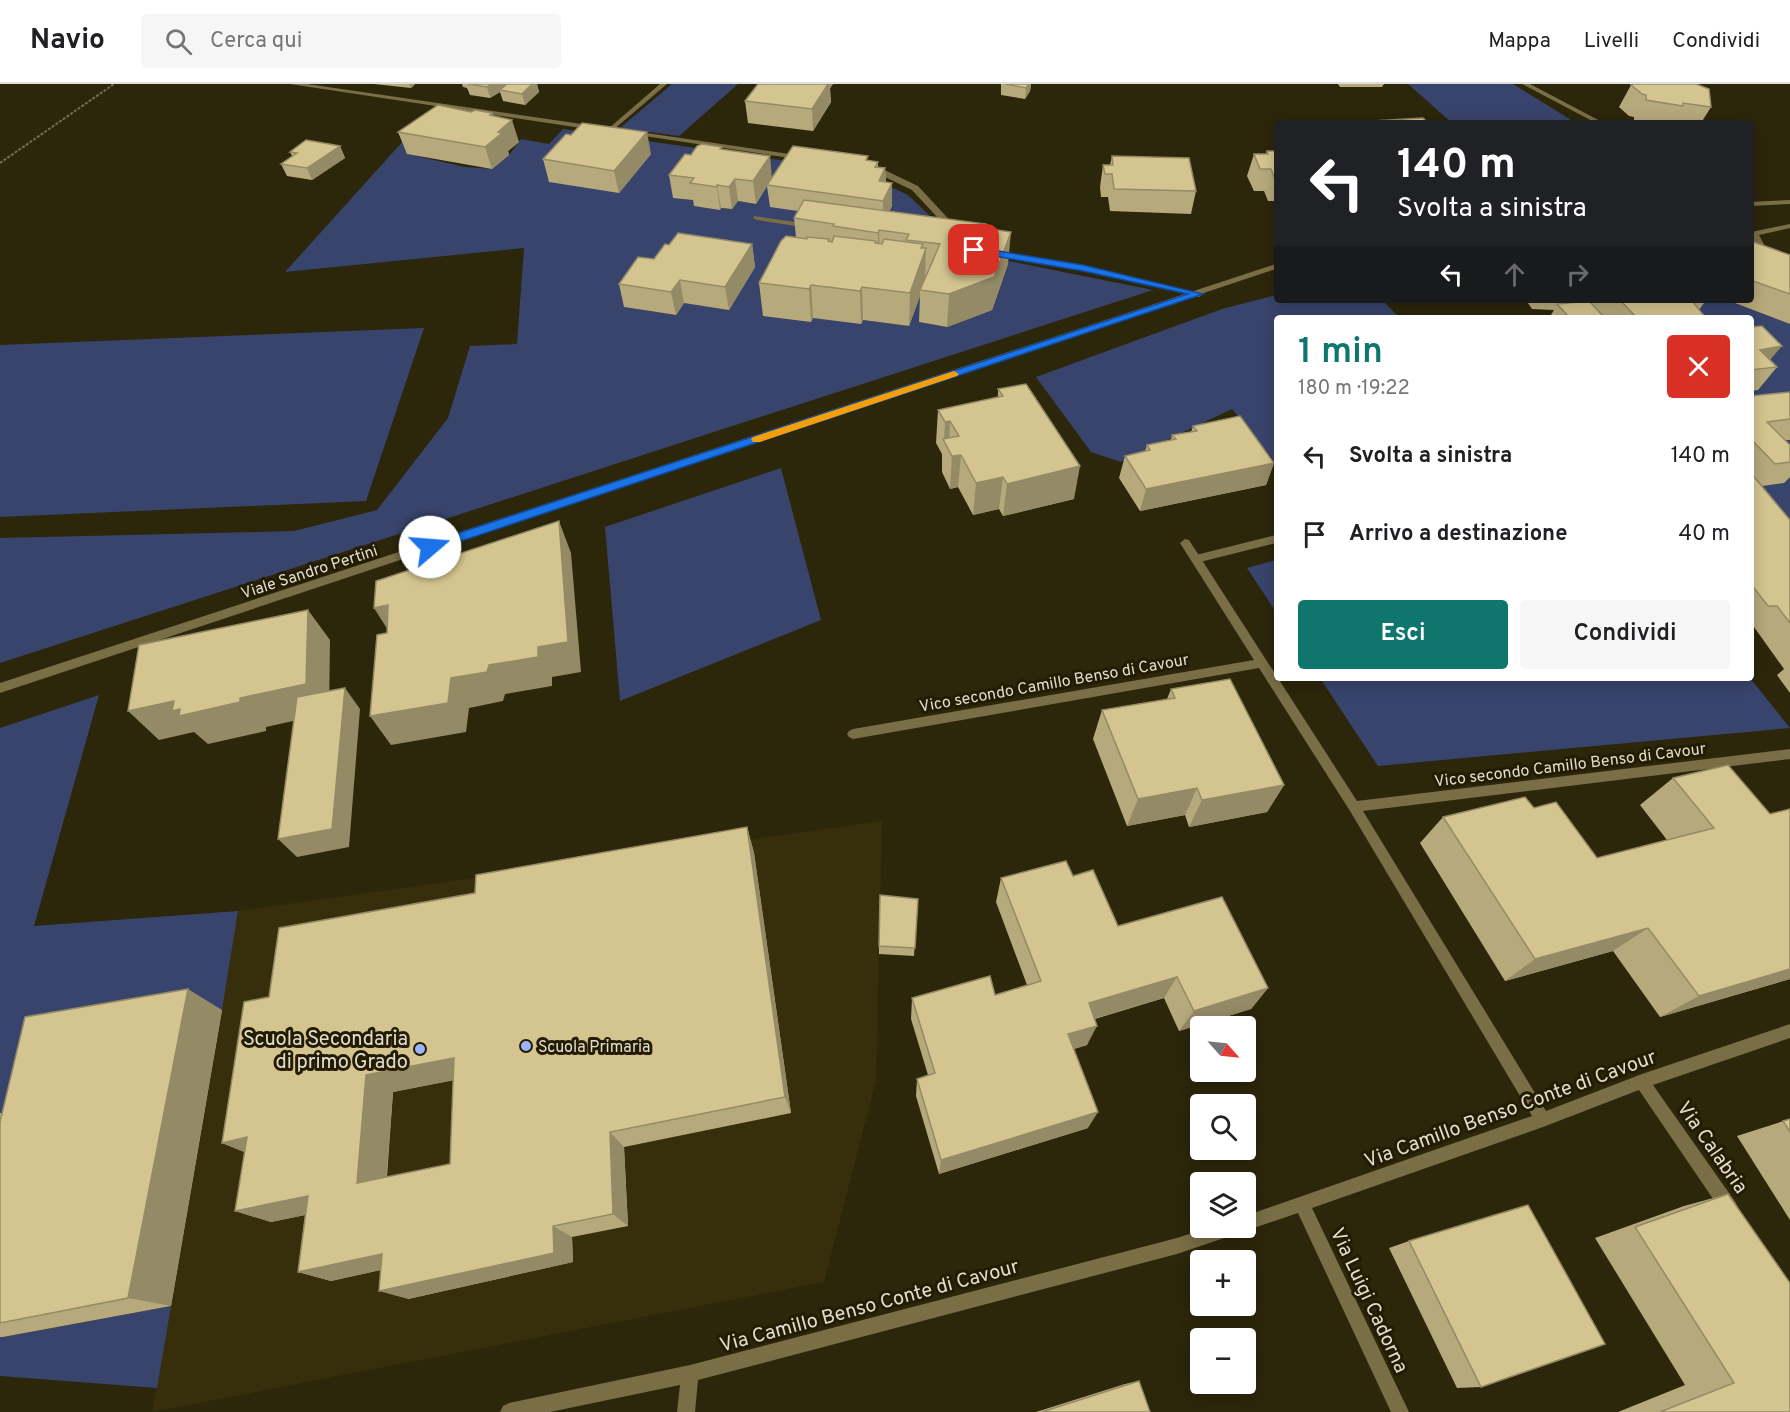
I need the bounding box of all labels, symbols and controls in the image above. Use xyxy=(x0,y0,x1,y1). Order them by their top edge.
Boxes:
search box xyxy=(141,14,561,68)
text: Navio xyxy=(30,23,105,59)
icon: search xyxy=(162,25,195,58)
text: Cerca qui xyxy=(210,28,302,55)
text: Mappa xyxy=(1488,28,1551,55)
text: Livelli xyxy=(1584,28,1639,55)
text: Condividi xyxy=(1672,28,1760,55)
text: 140 m xyxy=(1397,140,1516,193)
icon: left xyxy=(1298,144,1376,222)
text: Svolta a sinistra xyxy=(1397,192,1587,226)
pin xyxy=(948,224,999,275)
icon: arrive xyxy=(957,233,990,266)
icon: left xyxy=(1435,258,1468,291)
icon: ahead xyxy=(1498,258,1531,291)
icon: right xyxy=(1561,258,1594,291)
text: 1 min xyxy=(1298,330,1383,376)
button: close xyxy=(1667,335,1730,398)
text: 180 m · 19:22 xyxy=(1298,376,1410,402)
icon: left xyxy=(1298,440,1331,473)
text: Svolta a sinistra xyxy=(1349,443,1512,470)
text: 140 m xyxy=(1671,443,1730,470)
position arrow xyxy=(398,515,462,579)
icon: arrive xyxy=(1298,518,1331,551)
text: Arrivo a destinazione xyxy=(1349,521,1567,548)
text: 40 m xyxy=(1678,521,1730,548)
street label: Viale Sandro Pertini xyxy=(239,541,381,604)
button: Esci xyxy=(1298,600,1508,669)
button: Condividi xyxy=(1520,600,1730,669)
street label: Vico secondo Camillo Benso di Cavour xyxy=(918,650,1191,718)
street label: Vico secondo Camillo Benso di Cavour xyxy=(1433,739,1707,793)
north arrow xyxy=(1190,1016,1256,1082)
map controls xyxy=(1190,1016,1256,1394)
place label: Scuola Secondaria di primo Grado xyxy=(243,1027,408,1076)
place label: Scuola Primaria xyxy=(538,1038,651,1058)
marker: Scuola Primaria xyxy=(519,1039,533,1053)
marker: Scuola Secondaria di primo Grado xyxy=(413,1042,427,1056)
street label: Via Camillo Benso Conte di Cavour xyxy=(1361,1045,1660,1175)
button: search xyxy=(1190,1094,1256,1160)
street label: Via Calabria xyxy=(1670,1097,1753,1199)
button: layers xyxy=(1190,1172,1256,1238)
street label: Via Luigi Cadorna xyxy=(1323,1224,1413,1378)
button: + xyxy=(1190,1250,1256,1316)
street label: Via Camillo Benso Conte di Cavour xyxy=(717,1254,1022,1359)
button: − xyxy=(1190,1328,1256,1394)

